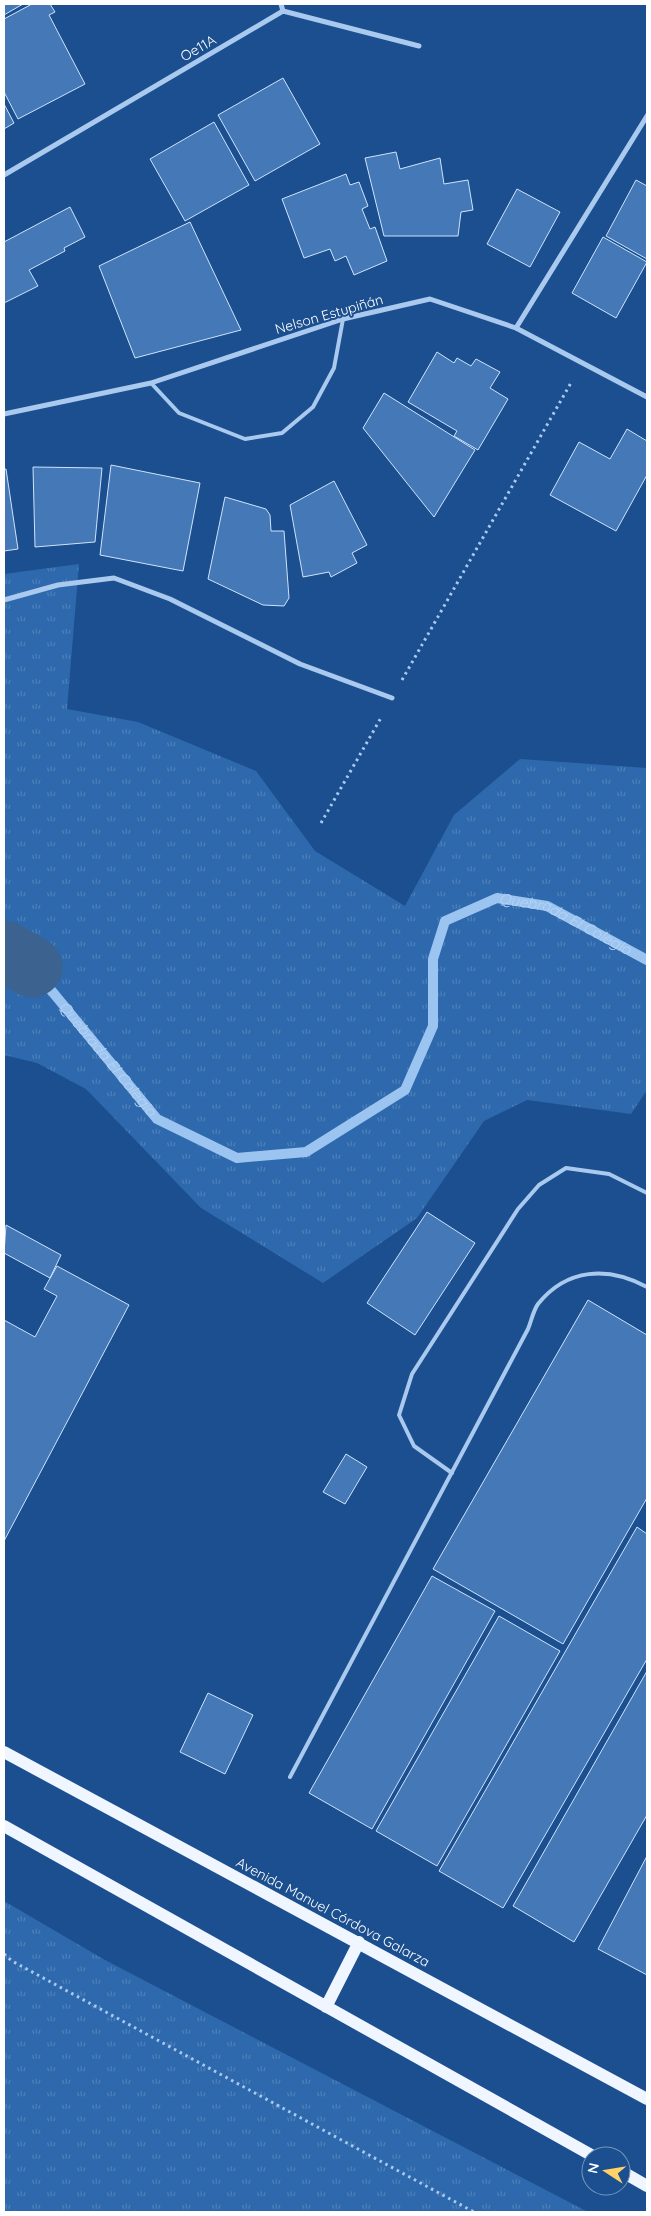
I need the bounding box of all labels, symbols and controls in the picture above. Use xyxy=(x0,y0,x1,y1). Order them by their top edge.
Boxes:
street label: Oe11A xyxy=(177,31,219,65)
street label: Nelson Estupiñán xyxy=(273,290,385,338)
water label: Quebrada El Colegio xyxy=(498,888,636,959)
water label: Quebrada El Colegio xyxy=(55,997,161,1121)
street label: Avenida Manuel Córdova Galarza xyxy=(233,1853,433,1971)
north arrow xyxy=(581,2146,631,2196)
text: N xyxy=(583,2161,603,2175)

